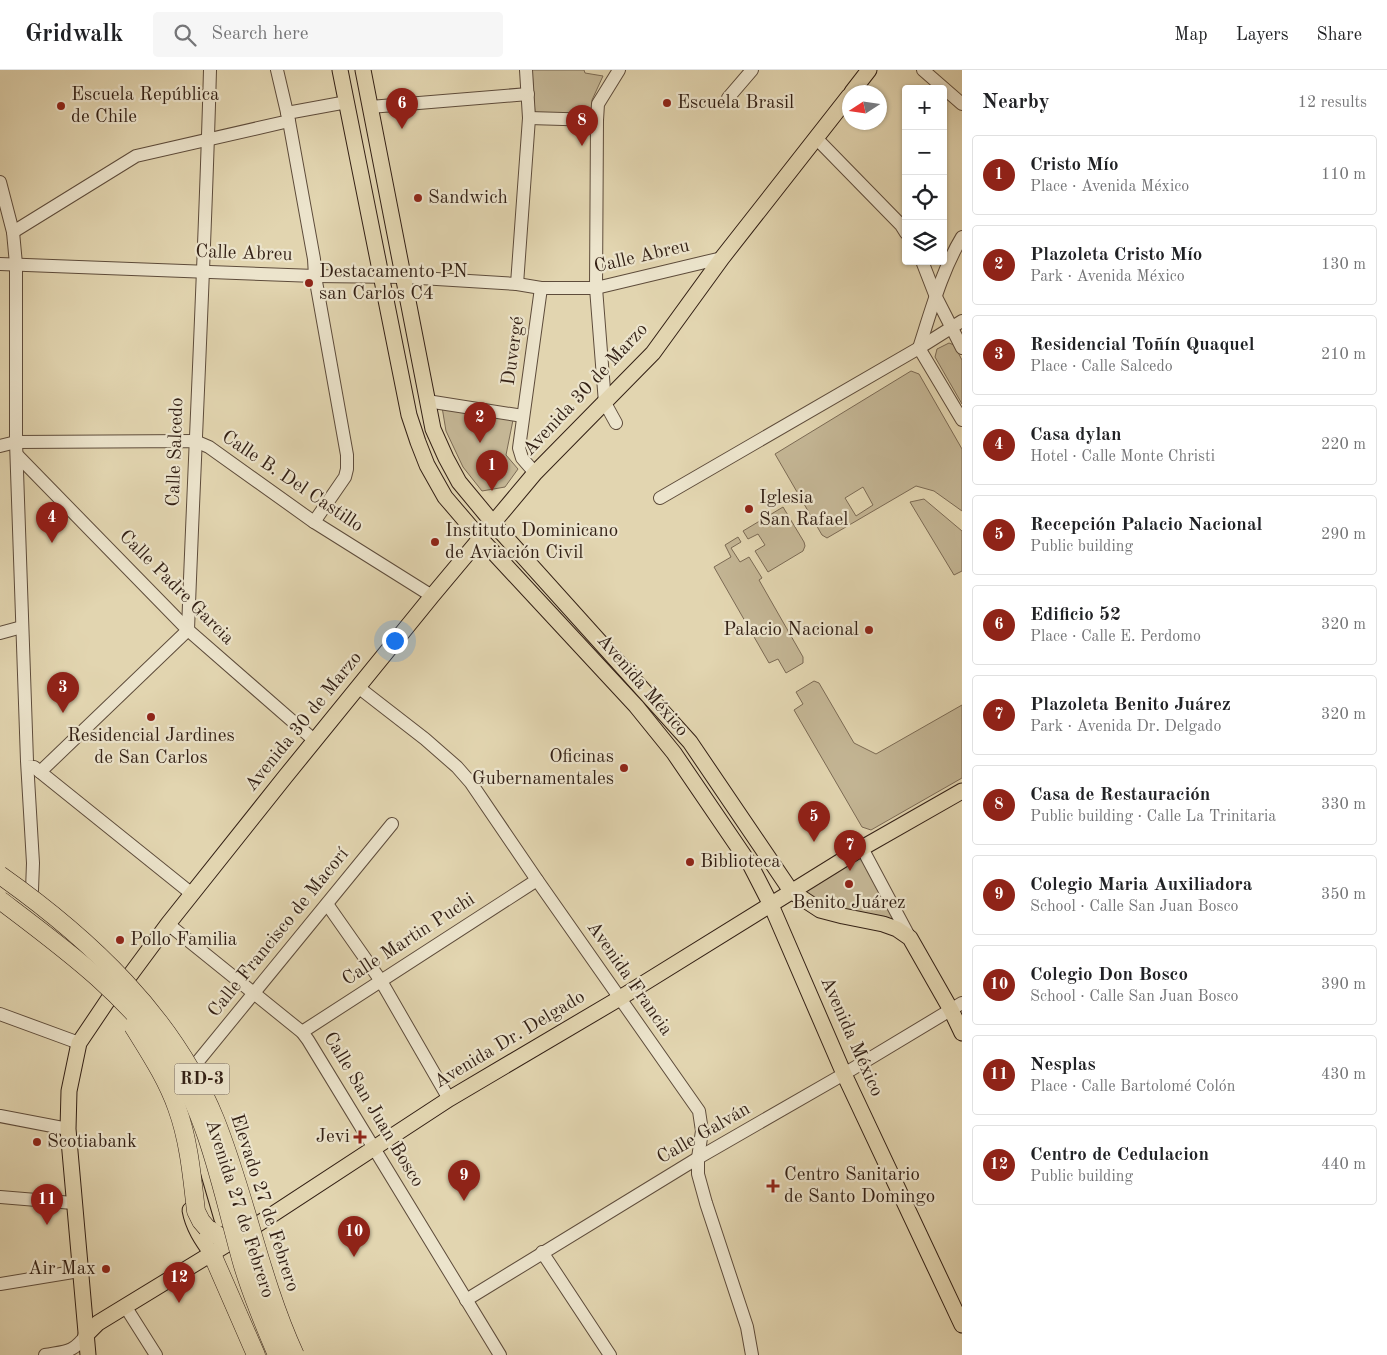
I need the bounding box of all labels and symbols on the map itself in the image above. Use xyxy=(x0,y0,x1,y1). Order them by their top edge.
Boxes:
north arrow xyxy=(842,85,887,130)
place label: Escuela República de Chile xyxy=(71,86,220,127)
pin: 6 xyxy=(386,88,418,129)
place label: Escuela Brasil xyxy=(677,94,794,113)
marker: Escuela Brasil xyxy=(661,97,673,109)
marker: Escuela República de Chile xyxy=(55,100,67,112)
pin: 8 xyxy=(566,105,598,146)
place label: Sandwich xyxy=(428,189,508,208)
marker: Sandwich xyxy=(412,192,424,204)
street label: Calle Abreu xyxy=(592,237,692,277)
street label: Calle Abreu xyxy=(195,243,293,265)
place label: Destacamento PN san Carlos C4 xyxy=(319,263,468,304)
marker: Destacamento PN san Carlos C4 xyxy=(303,277,315,289)
street label: Duvergé xyxy=(500,315,528,387)
street label: Avenida 30 de Marzo xyxy=(520,320,652,460)
street label: Calle Salcedo xyxy=(165,397,187,507)
pin: 2 xyxy=(464,402,496,443)
street label: Calle B. Del Castillo xyxy=(218,428,366,536)
pin: 1 xyxy=(476,450,508,491)
place label: Iglesia San Rafael xyxy=(759,489,848,530)
pin: 4 xyxy=(36,502,68,543)
marker: Iglesia San Rafael xyxy=(743,503,755,515)
place label: Instituto Dominicano de Aviación Civil xyxy=(445,522,618,563)
street label: Calle Padre Garcia xyxy=(115,527,237,649)
marker: Instituto Dominicano de Aviación Civil xyxy=(429,536,441,548)
place label: Palacio Nacional xyxy=(723,621,859,640)
marker: Palacio Nacional xyxy=(863,624,875,636)
your location xyxy=(382,628,408,654)
street label: Avenida México xyxy=(593,631,691,741)
street label: Avenida 30 de Marzo xyxy=(242,649,366,795)
pin: 3 xyxy=(47,672,79,713)
marker: Residencial Jardines de San Carlos xyxy=(145,711,157,723)
place label: Residencial Jardines de San Carlos xyxy=(67,727,235,768)
place label: Oficinas Gubernamentales xyxy=(472,748,614,789)
marker: Oficinas Gubernamentales xyxy=(618,762,630,774)
pin: 5 xyxy=(798,801,830,842)
pin: 7 xyxy=(834,830,866,871)
street label: Calle Francisco de Macorí xyxy=(205,844,353,1021)
place label: Biblioteca xyxy=(700,853,781,872)
marker: Biblioteca xyxy=(684,856,696,868)
marker: Benito Juárez xyxy=(843,878,855,890)
street label: Calle Martin Puchi xyxy=(339,890,479,990)
place label: Benito Juárez xyxy=(792,894,906,913)
street label: Avenida Francia xyxy=(583,919,676,1040)
place label: Pollo Familia xyxy=(130,931,238,950)
marker: Pollo Familia xyxy=(114,934,126,946)
street label: Avenida México xyxy=(816,974,886,1100)
street label: Avenida Dr. Delgado xyxy=(431,988,589,1092)
street label: Calle San Juan Bosco xyxy=(319,1029,427,1191)
road number: RD-3 xyxy=(174,1064,230,1094)
street label: Calle Galván xyxy=(654,1100,754,1168)
street label: Elevado 27 de Febrero xyxy=(226,1112,302,1294)
street label: Avenida 27 de Febrero xyxy=(201,1117,277,1301)
place label: Jevi xyxy=(316,1128,350,1147)
marker: Jevi xyxy=(354,1131,366,1143)
place label: Scotiabank xyxy=(47,1133,137,1152)
marker: Scotiabank xyxy=(31,1136,43,1148)
pin: 9 xyxy=(448,1160,480,1201)
place label: Centro Sanitario de Santo Domingo xyxy=(784,1166,935,1207)
marker: Centro Sanitario de Santo Domingo xyxy=(766,1179,780,1193)
pin: 11 xyxy=(31,1184,63,1225)
pin: 10 xyxy=(338,1216,370,1257)
place label: Air Max xyxy=(28,1260,96,1279)
pin: 12 xyxy=(163,1262,195,1303)
marker: Air Max xyxy=(100,1263,112,1275)

